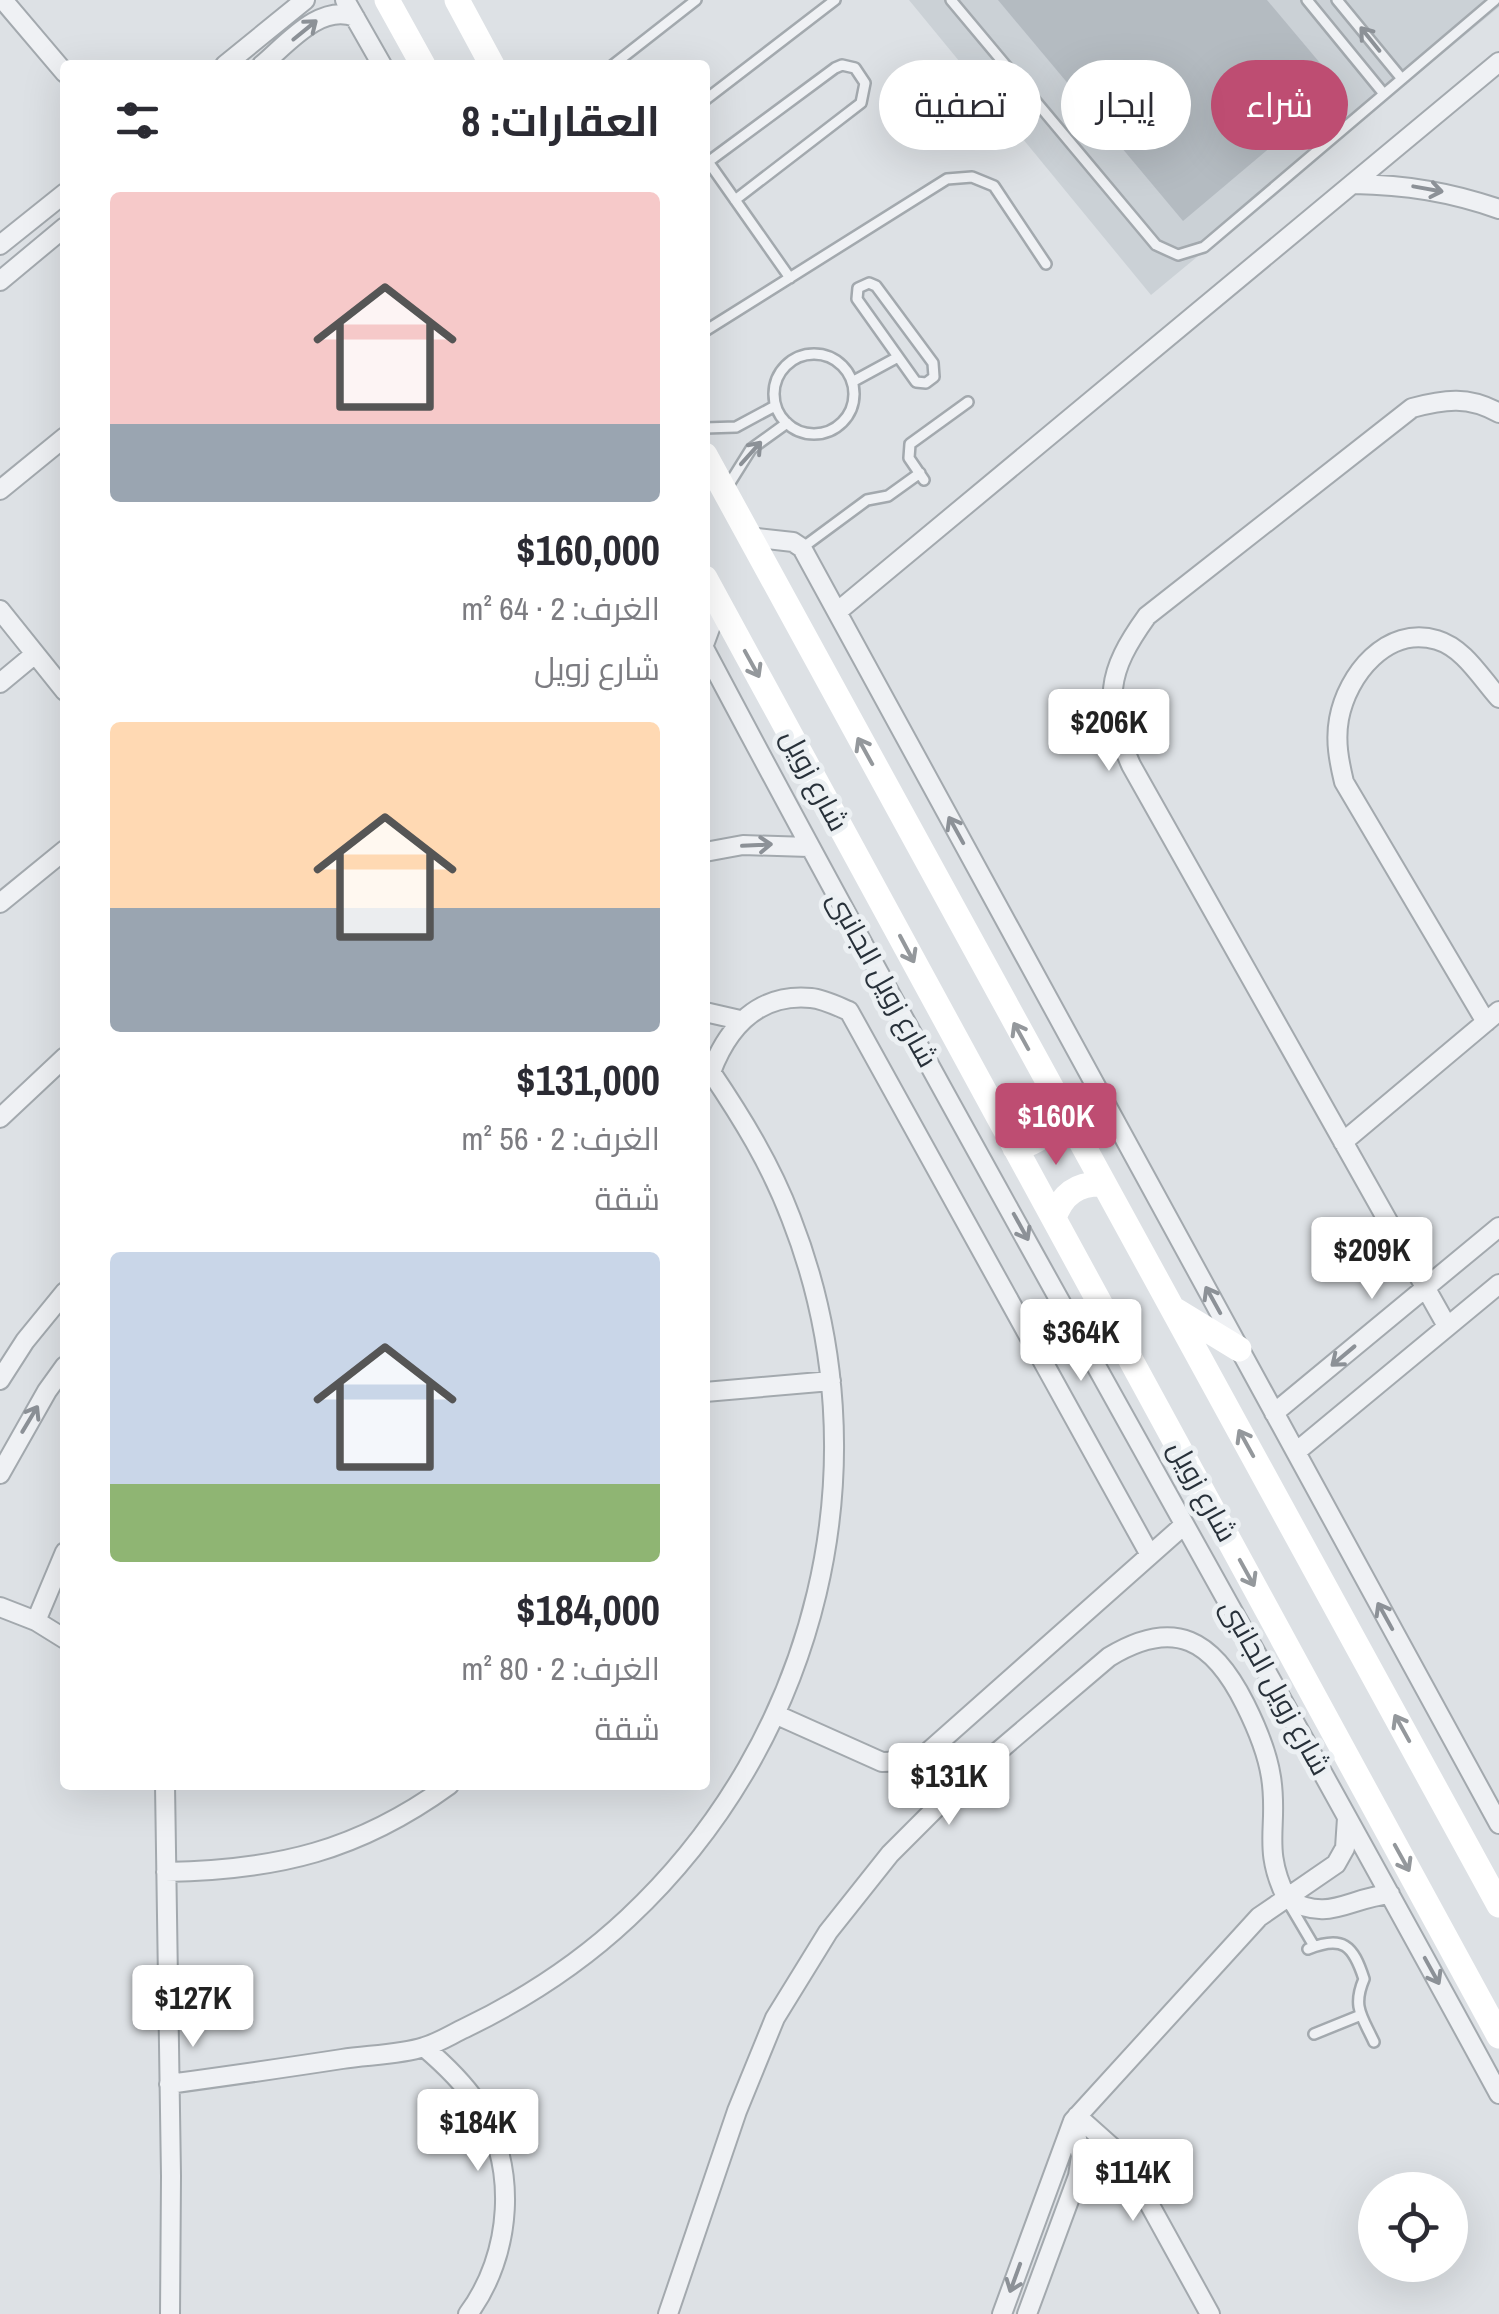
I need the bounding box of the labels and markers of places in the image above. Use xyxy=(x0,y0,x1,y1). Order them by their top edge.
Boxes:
pin: $206K xyxy=(1039,689,1179,774)
pin: $160K xyxy=(986,1083,1126,1168)
pin: $209K xyxy=(1302,1217,1442,1302)
pin: $364K xyxy=(1011,1299,1151,1384)
pin: $131K xyxy=(879,1743,1019,1828)
pin: $127K xyxy=(123,1965,263,2050)
pin: $184K xyxy=(408,2089,548,2174)
pin: $114K xyxy=(1063,2139,1203,2224)

